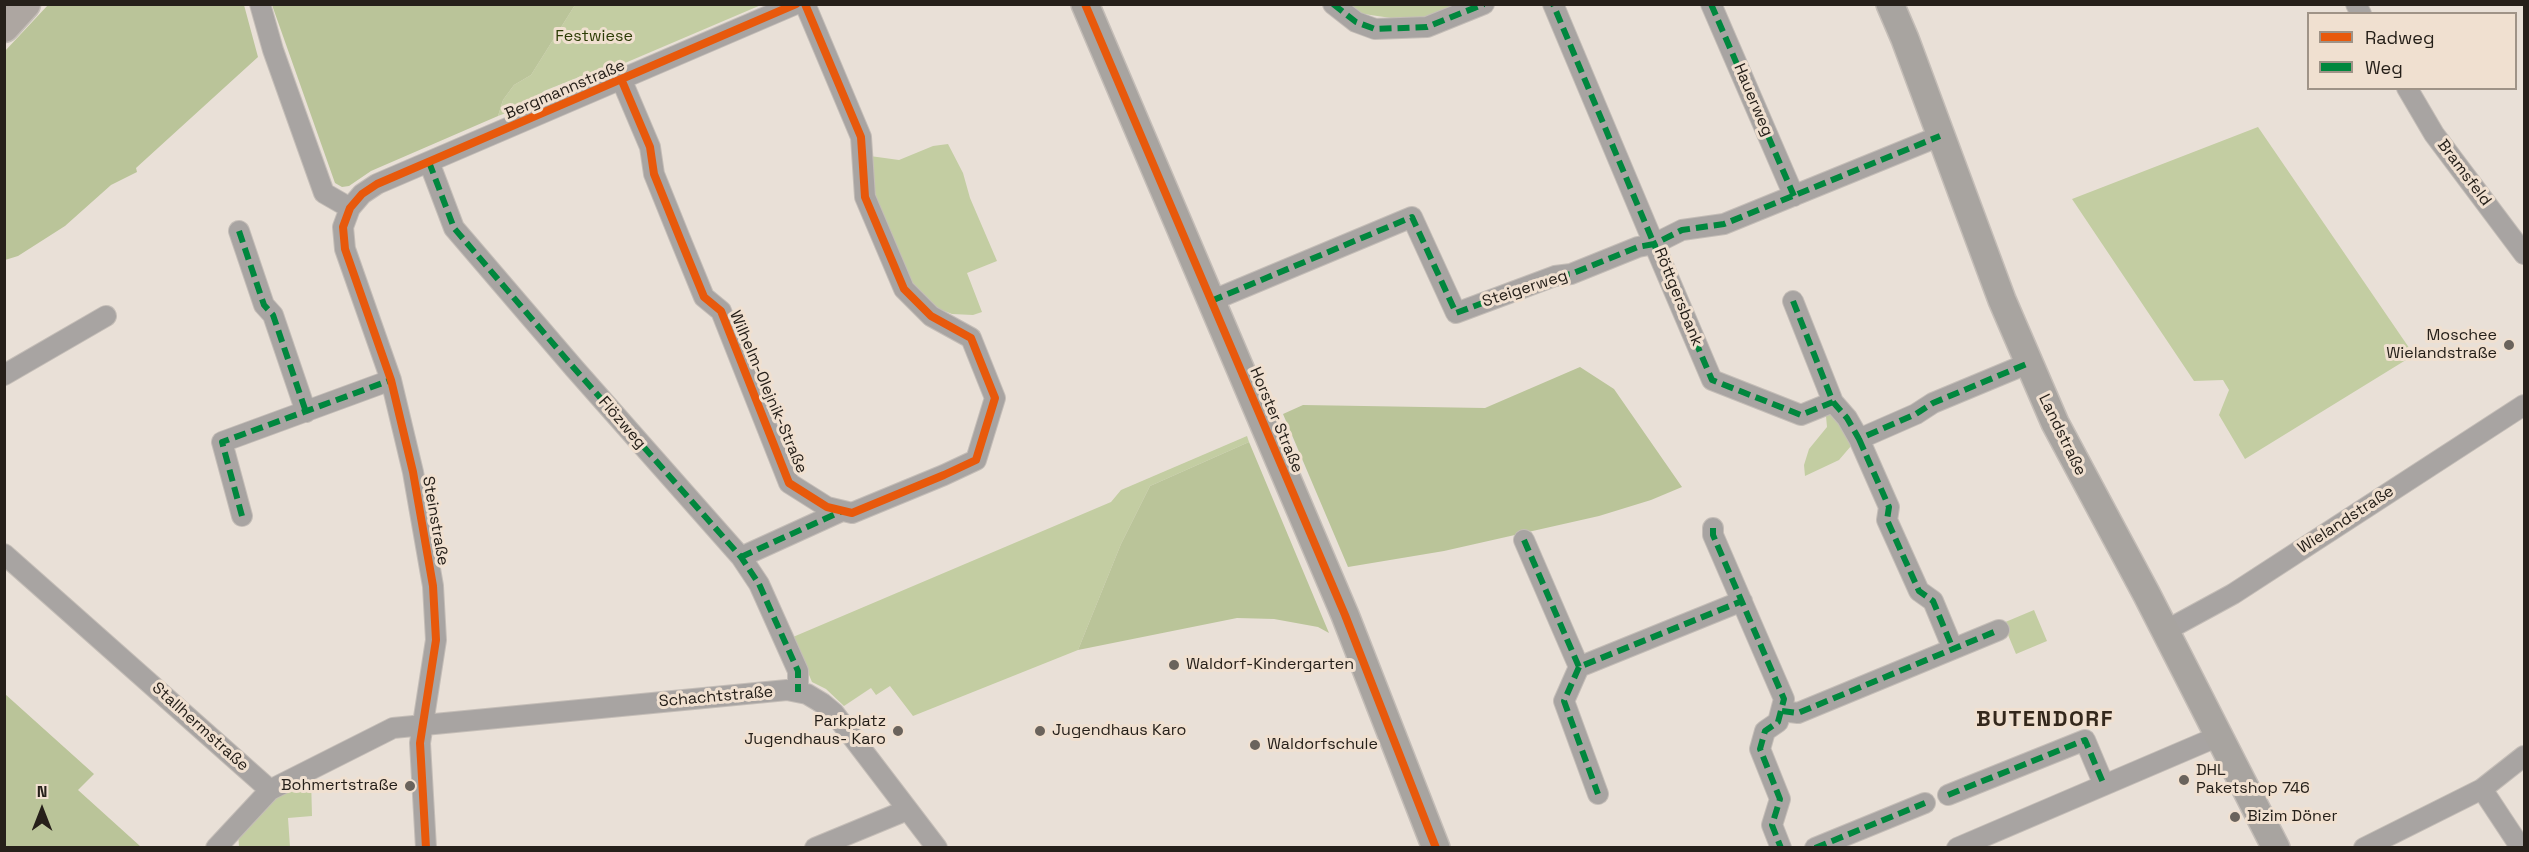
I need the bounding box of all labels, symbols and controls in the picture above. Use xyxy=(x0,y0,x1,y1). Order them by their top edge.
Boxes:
legend xyxy=(2307,12,2517,90)
text: Radweg xyxy=(2365,26,2435,49)
park label: Festwiese xyxy=(555,27,633,47)
street label: Bergmannstraße xyxy=(502,56,628,124)
text: Weg xyxy=(2365,56,2403,79)
street label: Hauerweg xyxy=(1729,61,1777,139)
street label: Bramsfeld xyxy=(2433,136,2495,210)
street label: Röttgersbank xyxy=(1650,245,1706,349)
street label: Steigerweg xyxy=(1480,266,1570,312)
street label: Wilhelm-Olejnik-Straße xyxy=(725,308,811,476)
place label: Moschee Wielandstraße xyxy=(2386,326,2497,364)
marker: Moschee Wielandstraße xyxy=(2502,338,2516,352)
street label: Horster Straße xyxy=(1245,364,1307,476)
street label: Landstraße xyxy=(2034,391,2090,479)
street label: Flözweg xyxy=(594,393,650,453)
street label: Steinstraße xyxy=(418,475,452,567)
street label: Wielandstraße xyxy=(2294,482,2398,558)
place label: Waldorf-Kindergarten xyxy=(1186,655,1354,675)
marker: Waldorf-Kindergarten xyxy=(1167,658,1181,672)
street label: Stallhermstraße xyxy=(148,679,252,775)
street label: Schachtstraße xyxy=(658,682,774,712)
district label: BUTENDORF xyxy=(1976,707,2114,733)
place label: Parkplatz Jugendhaus- Karo xyxy=(744,712,886,750)
place label: Jugendhaus Karo xyxy=(1052,721,1186,741)
marker: Parkplatz Jugendhaus- Karo xyxy=(891,724,905,738)
marker: Jugendhaus Karo xyxy=(1033,724,1047,738)
place label: Waldorfschule xyxy=(1267,735,1378,755)
marker: Waldorfschule xyxy=(1248,738,1262,752)
place label: DHL Paketshop 746 xyxy=(2196,761,2310,799)
marker: DHL Paketshop 746 xyxy=(2177,773,2191,787)
place label: Bohmertstraße xyxy=(281,776,398,796)
marker: Bohmertstraße xyxy=(403,779,417,793)
north arrow xyxy=(12,780,72,840)
text: N xyxy=(37,781,47,802)
place label: Bizim Döner xyxy=(2247,807,2337,827)
marker: Bizim Döner xyxy=(2228,810,2242,824)

